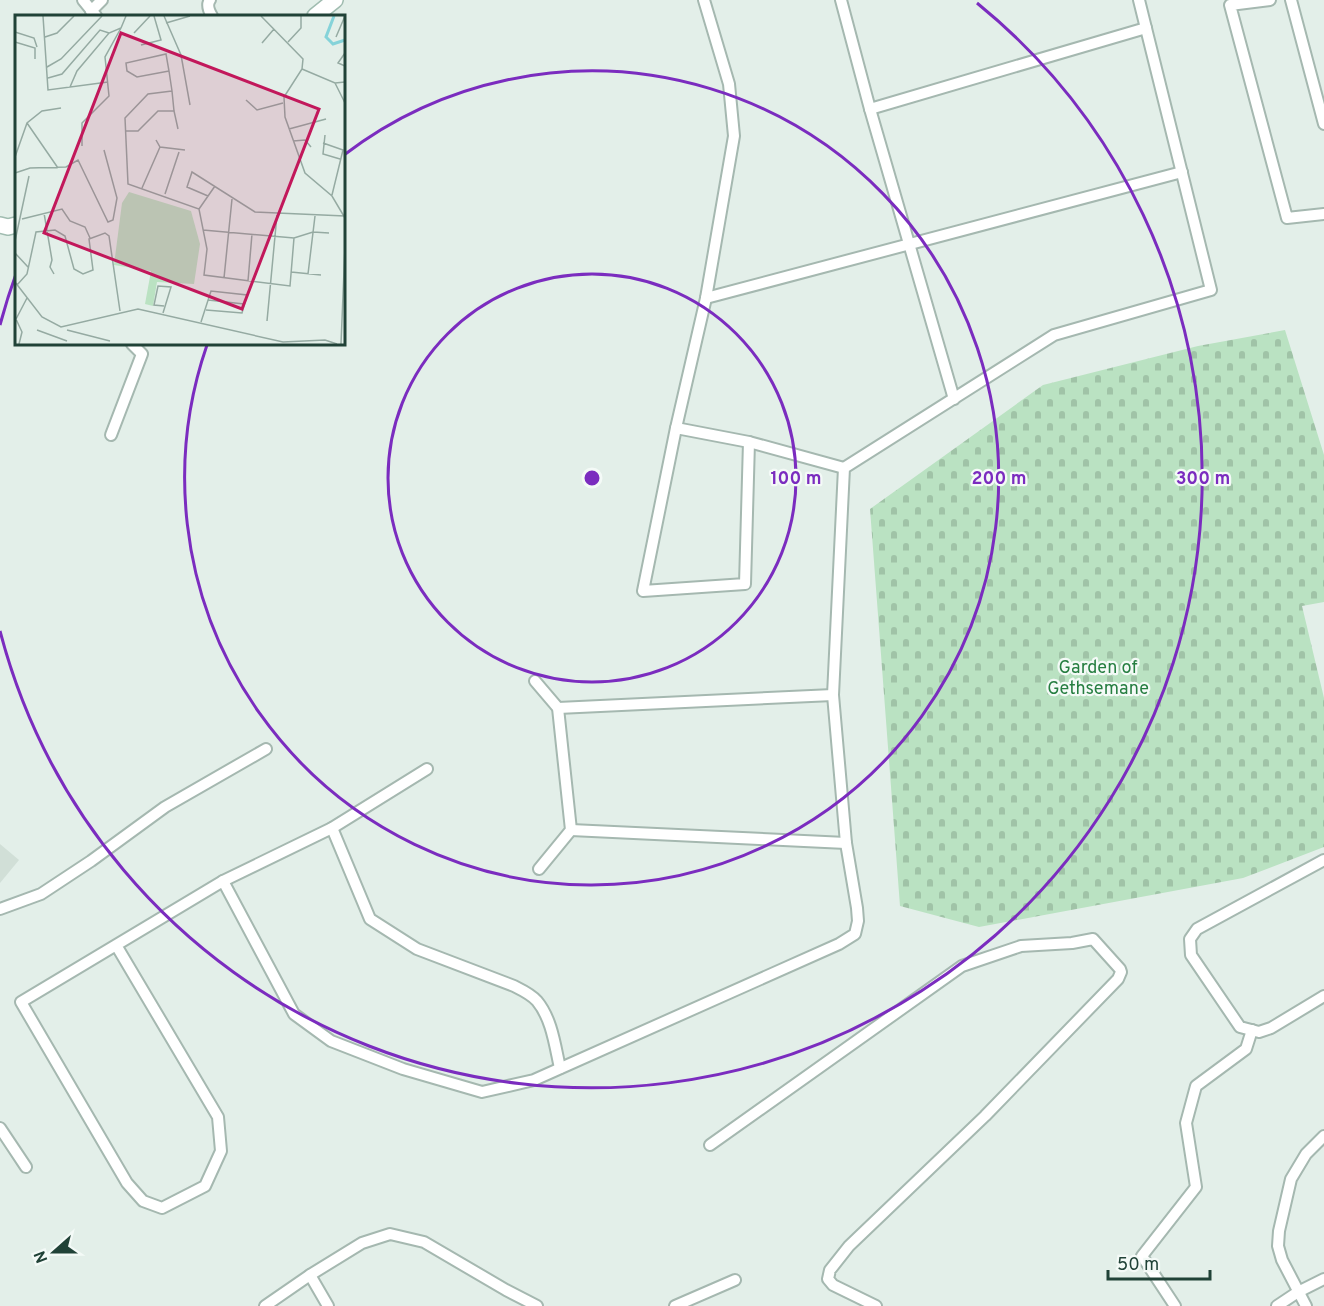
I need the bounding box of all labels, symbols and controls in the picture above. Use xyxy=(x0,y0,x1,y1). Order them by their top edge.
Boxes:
inset map xyxy=(15,15,345,345)
centre of rings xyxy=(582,468,602,488)
text: 100 m xyxy=(770,468,822,491)
text: 200 m xyxy=(971,468,1027,491)
text: 300 m xyxy=(1176,468,1230,491)
park label: Garden of Gethsemane xyxy=(1047,657,1149,701)
north arrow xyxy=(24,1222,84,1282)
scale bar xyxy=(1108,1243,1210,1281)
text: N xyxy=(30,1248,53,1266)
text: 50 m xyxy=(1117,1254,1159,1277)

